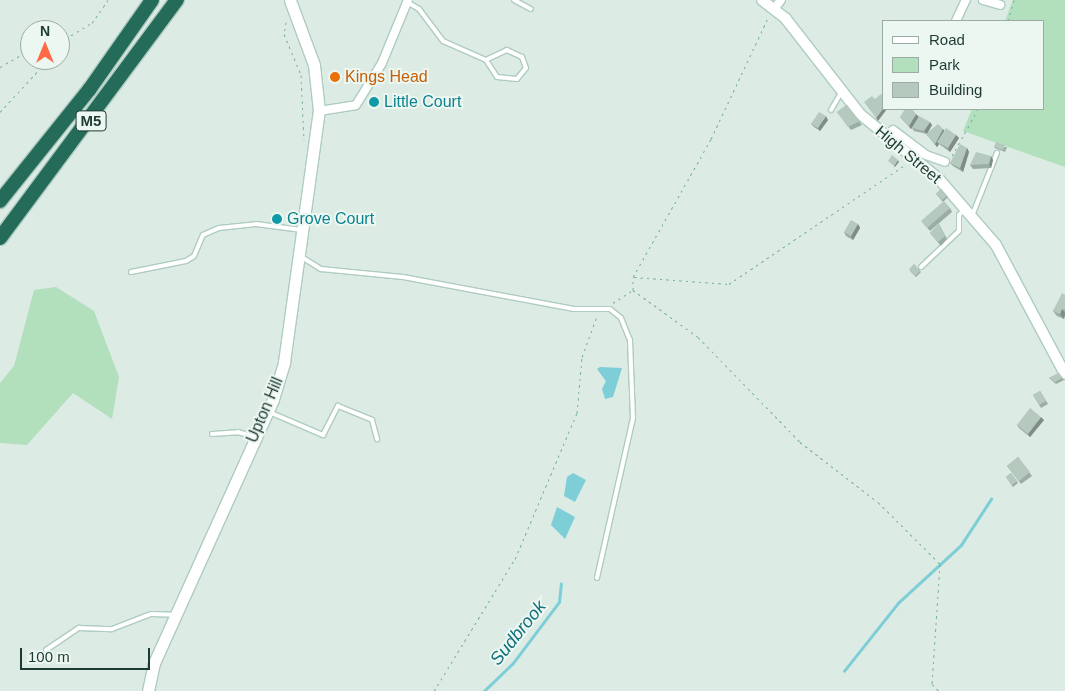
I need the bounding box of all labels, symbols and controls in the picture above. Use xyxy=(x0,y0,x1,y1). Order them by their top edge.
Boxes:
north arrow xyxy=(20,20,70,70)
legend xyxy=(882,20,1045,110)
text: N xyxy=(40,23,50,39)
text: Road xyxy=(929,31,965,48)
text: Park xyxy=(929,56,960,73)
place label: Kings Head xyxy=(345,67,428,87)
marker: Kings Head xyxy=(329,71,341,83)
text: Building xyxy=(929,81,982,98)
place label: Little Court xyxy=(384,92,461,112)
marker: Little Court xyxy=(368,96,380,108)
road number: M5 xyxy=(75,108,107,134)
street label: High Street xyxy=(871,122,945,188)
place label: Grove Court xyxy=(287,209,374,229)
marker: Grove Court xyxy=(271,213,283,225)
street label: Upton Hill xyxy=(243,374,287,446)
water label: Sudbrook xyxy=(485,596,551,670)
scale bar xyxy=(22,638,152,670)
text: 100 m xyxy=(28,648,70,665)

